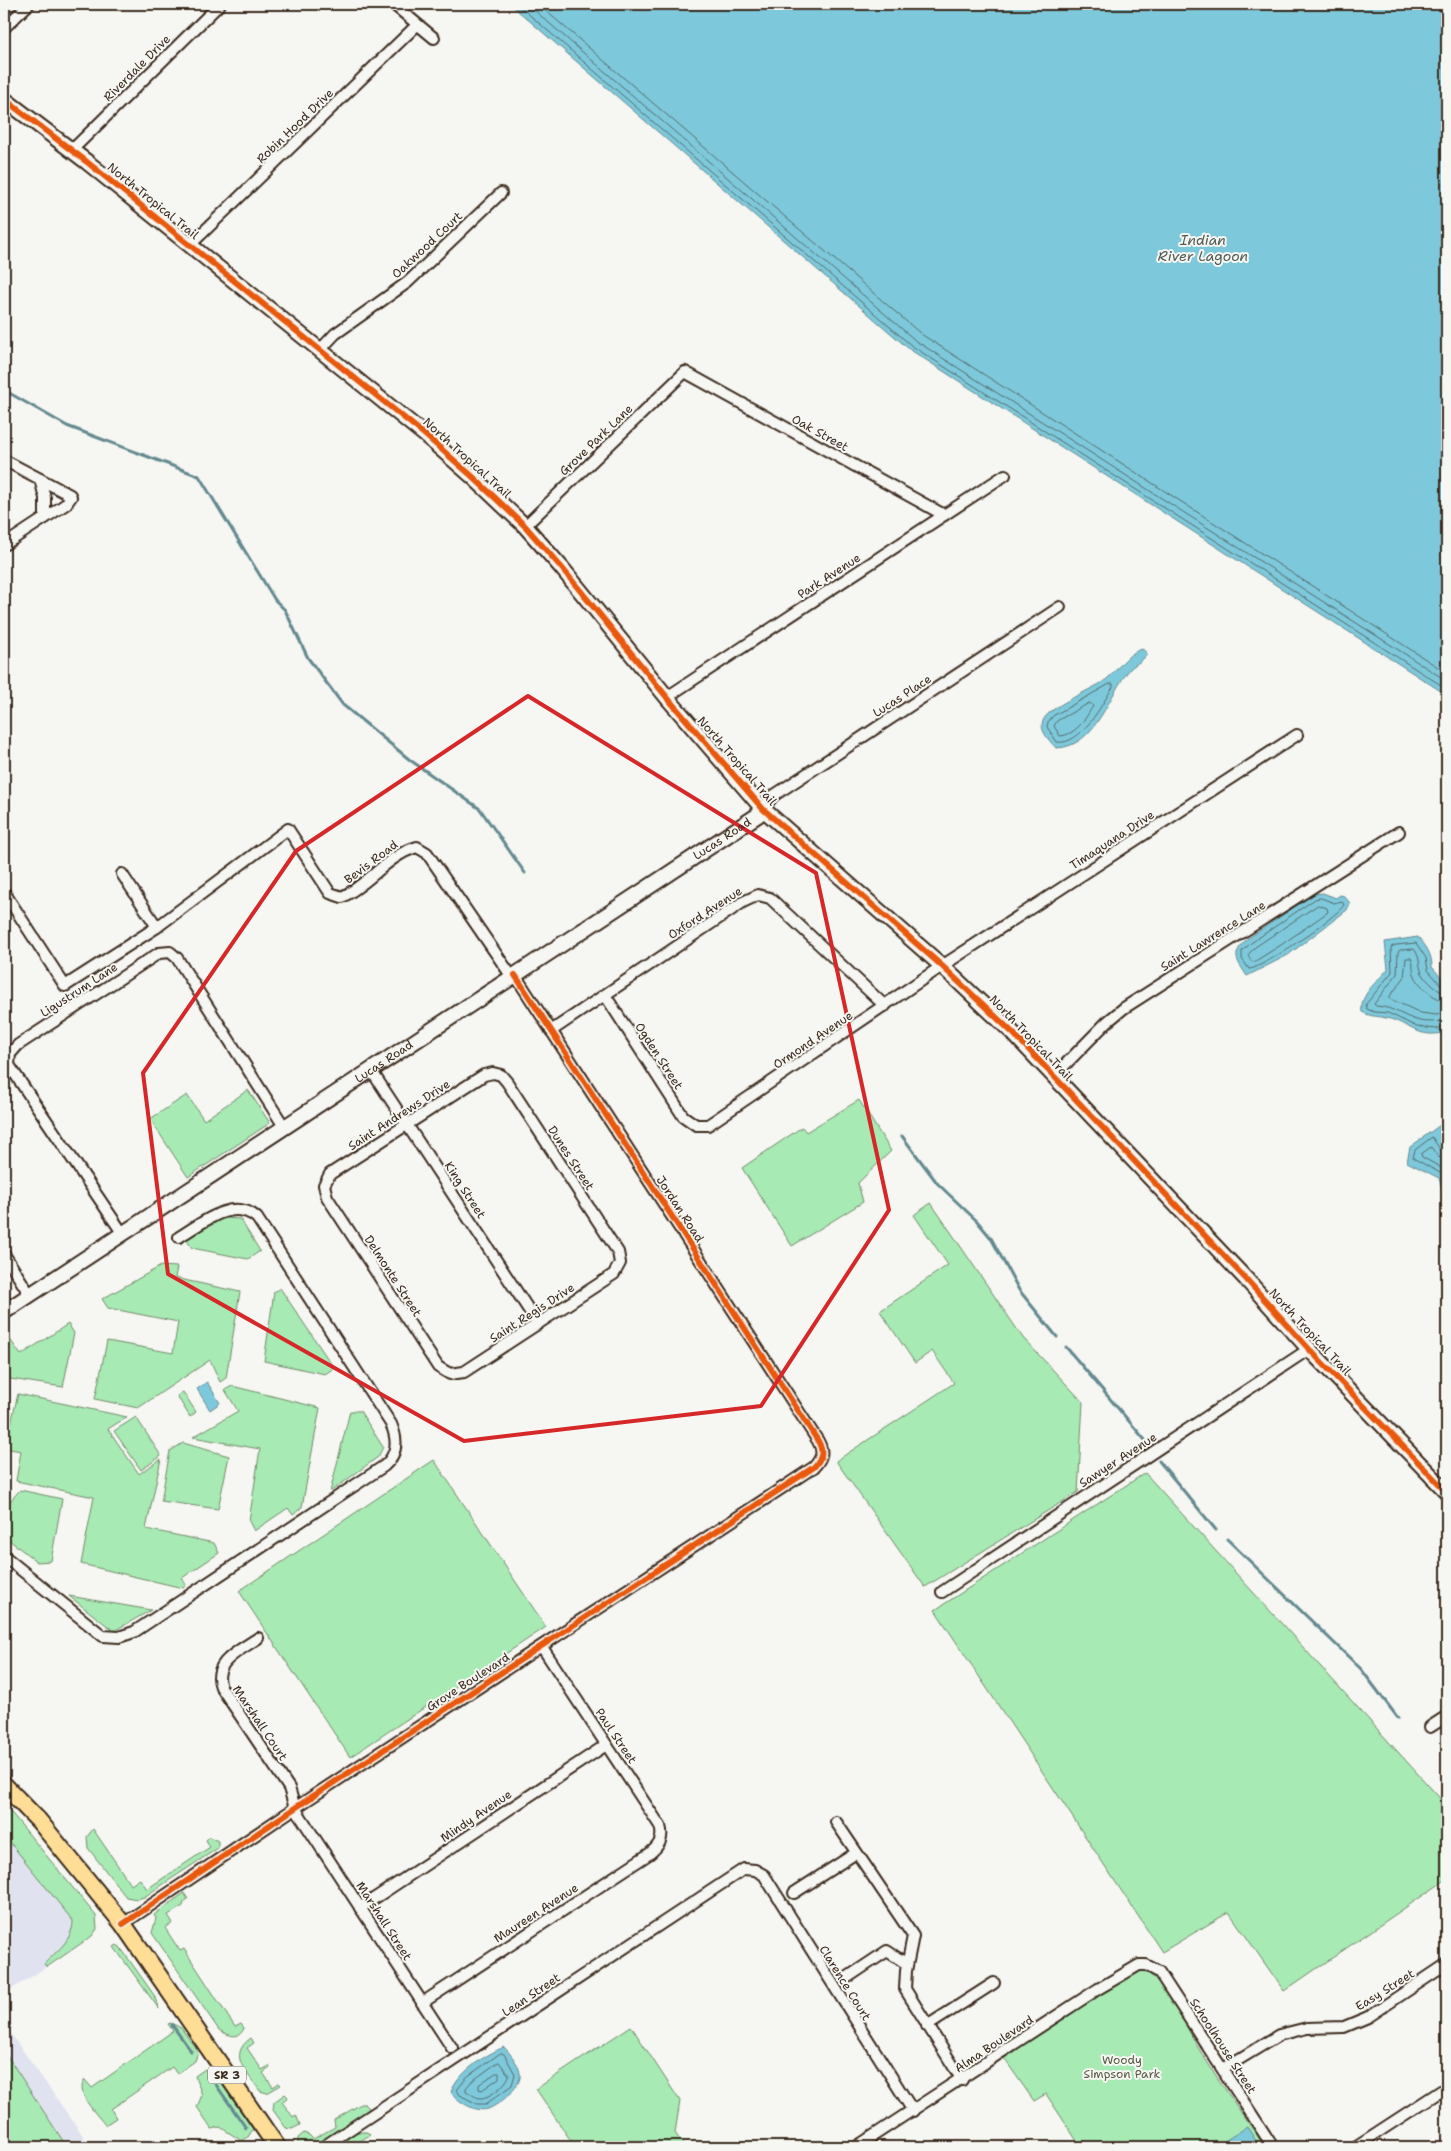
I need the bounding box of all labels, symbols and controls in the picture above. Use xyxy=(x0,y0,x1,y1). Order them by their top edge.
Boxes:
street label: Riverdale Drive xyxy=(100,31,174,105)
street label: Robin Hood Drive xyxy=(253,85,337,167)
street label: North Tropical Trail xyxy=(104,159,202,243)
street label: Oakwood Court xyxy=(388,208,466,282)
water label: Indian River Lagoon xyxy=(1158,231,1248,265)
street label: Grove Park Lane xyxy=(556,401,636,479)
street label: Oak Street xyxy=(789,411,851,455)
street label: North Tropical Trail xyxy=(420,414,515,502)
street label: Park Avenue xyxy=(794,550,864,602)
street label: Lucas Place xyxy=(870,671,935,721)
street label: North Tropical Trail xyxy=(694,713,780,809)
street label: Timaquana Drive xyxy=(1067,807,1158,873)
street label: Lucas Road xyxy=(690,814,755,864)
street label: Bevis Road xyxy=(341,836,401,887)
street label: Oxford Avenue xyxy=(665,883,745,943)
street label: Saint Lawrence Lane xyxy=(1157,897,1269,975)
street label: Ligustrum Lane xyxy=(37,959,121,1021)
street label: North Tropical Trail xyxy=(986,992,1076,1085)
street label: Ormond Avenue xyxy=(770,1007,856,1073)
street label: Ogden Street xyxy=(631,1019,687,1093)
street label: Lucas Road xyxy=(352,1036,416,1087)
street label: Saint Andrews Drive xyxy=(345,1076,453,1154)
street label: Dunes Street xyxy=(544,1123,598,1193)
street label: King Street xyxy=(441,1158,489,1222)
street label: Jordan Road xyxy=(653,1173,708,1246)
street label: Delmonte Street xyxy=(361,1232,425,1320)
street label: Saint Regis Drive xyxy=(486,1279,578,1346)
street label: North Tropical Trail xyxy=(1266,1285,1355,1379)
street label: Sawyer Avenue xyxy=(1076,1429,1160,1491)
street label: Grove Boulevard xyxy=(423,1649,513,1715)
street label: Marshall Court xyxy=(229,1682,291,1764)
street label: Paul Street xyxy=(592,1705,640,1767)
street label: Mindy Avenue xyxy=(437,1786,515,1846)
street label: Marshall Street xyxy=(352,1878,416,1964)
street label: Maureen Avenue xyxy=(491,1880,582,1946)
street label: Clarence Court xyxy=(816,1942,874,2024)
street label: Easy Street xyxy=(1352,1966,1418,2014)
street label: Lean Street xyxy=(499,1970,563,2020)
street label: Schoolhouse Street xyxy=(1186,1995,1260,2097)
street label: Alma Boulevard xyxy=(951,2011,1037,2076)
park label: Woody Simpson Park xyxy=(1083,2052,1161,2082)
road number: SR 3 xyxy=(208,2066,246,2084)

